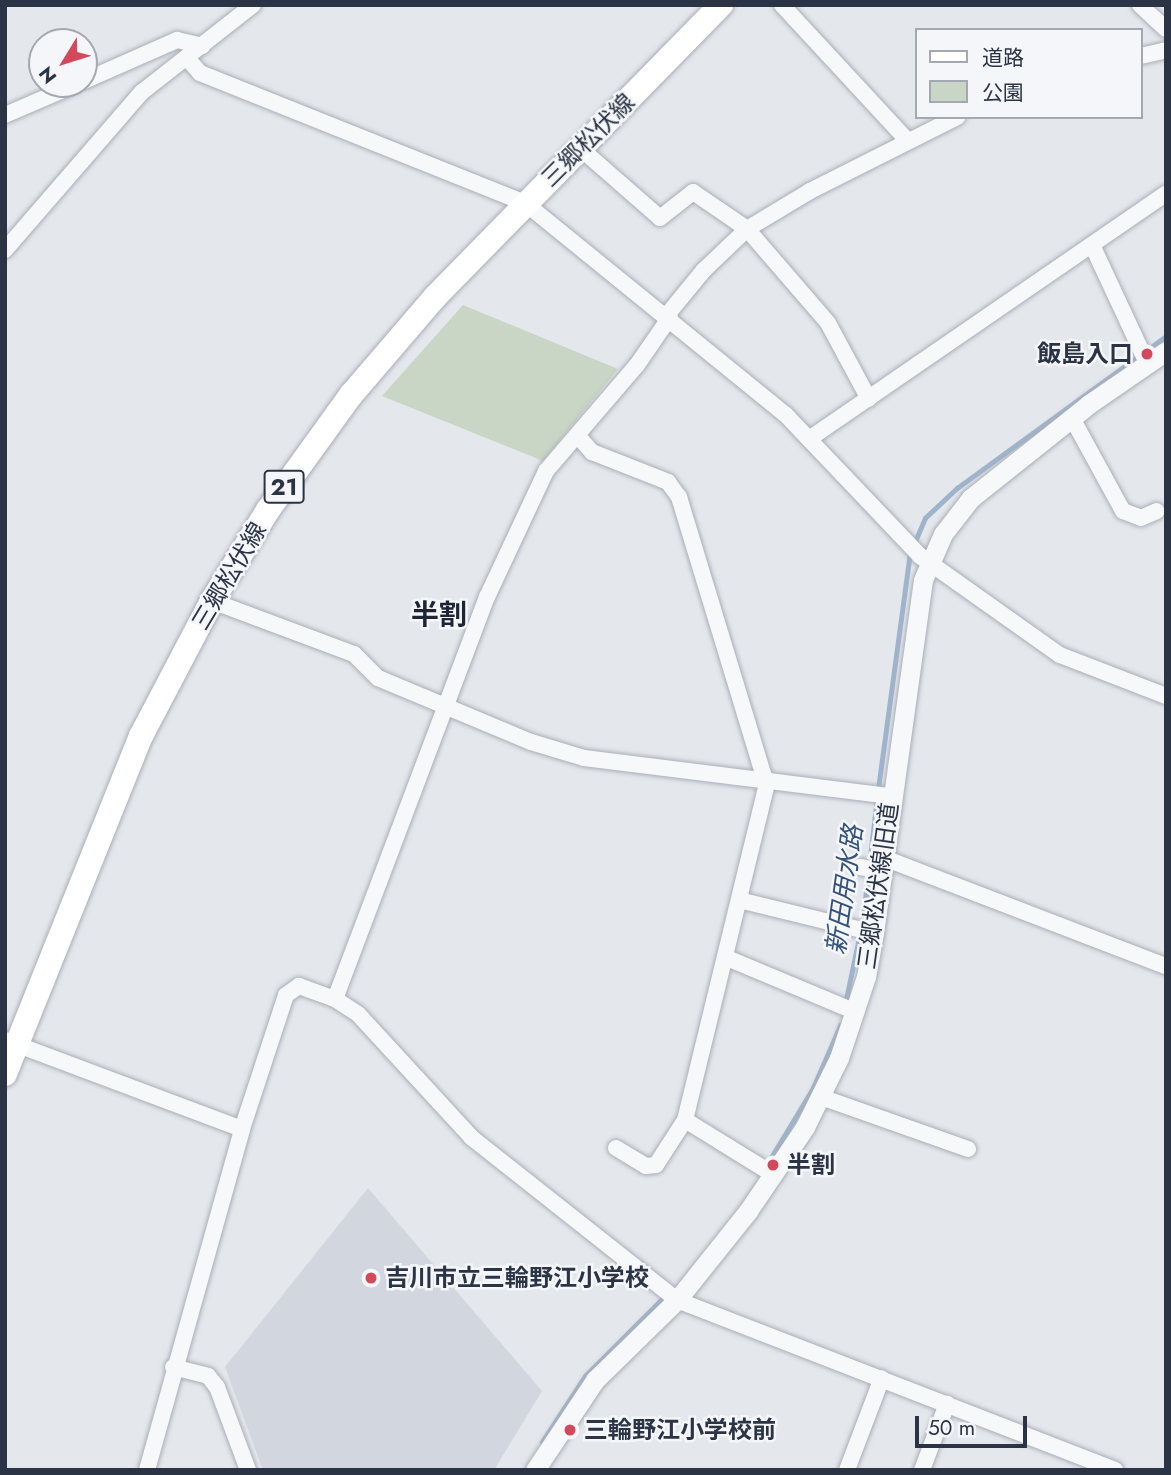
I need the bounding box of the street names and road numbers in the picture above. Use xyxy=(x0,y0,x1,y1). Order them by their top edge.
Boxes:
street label: 三郷松伏線 xyxy=(535,87,641,193)
road number: 21 xyxy=(263,467,305,506)
street label: 三郷松伏線 xyxy=(186,517,272,635)
street label: 三郷松伏線旧道 xyxy=(852,801,904,971)

